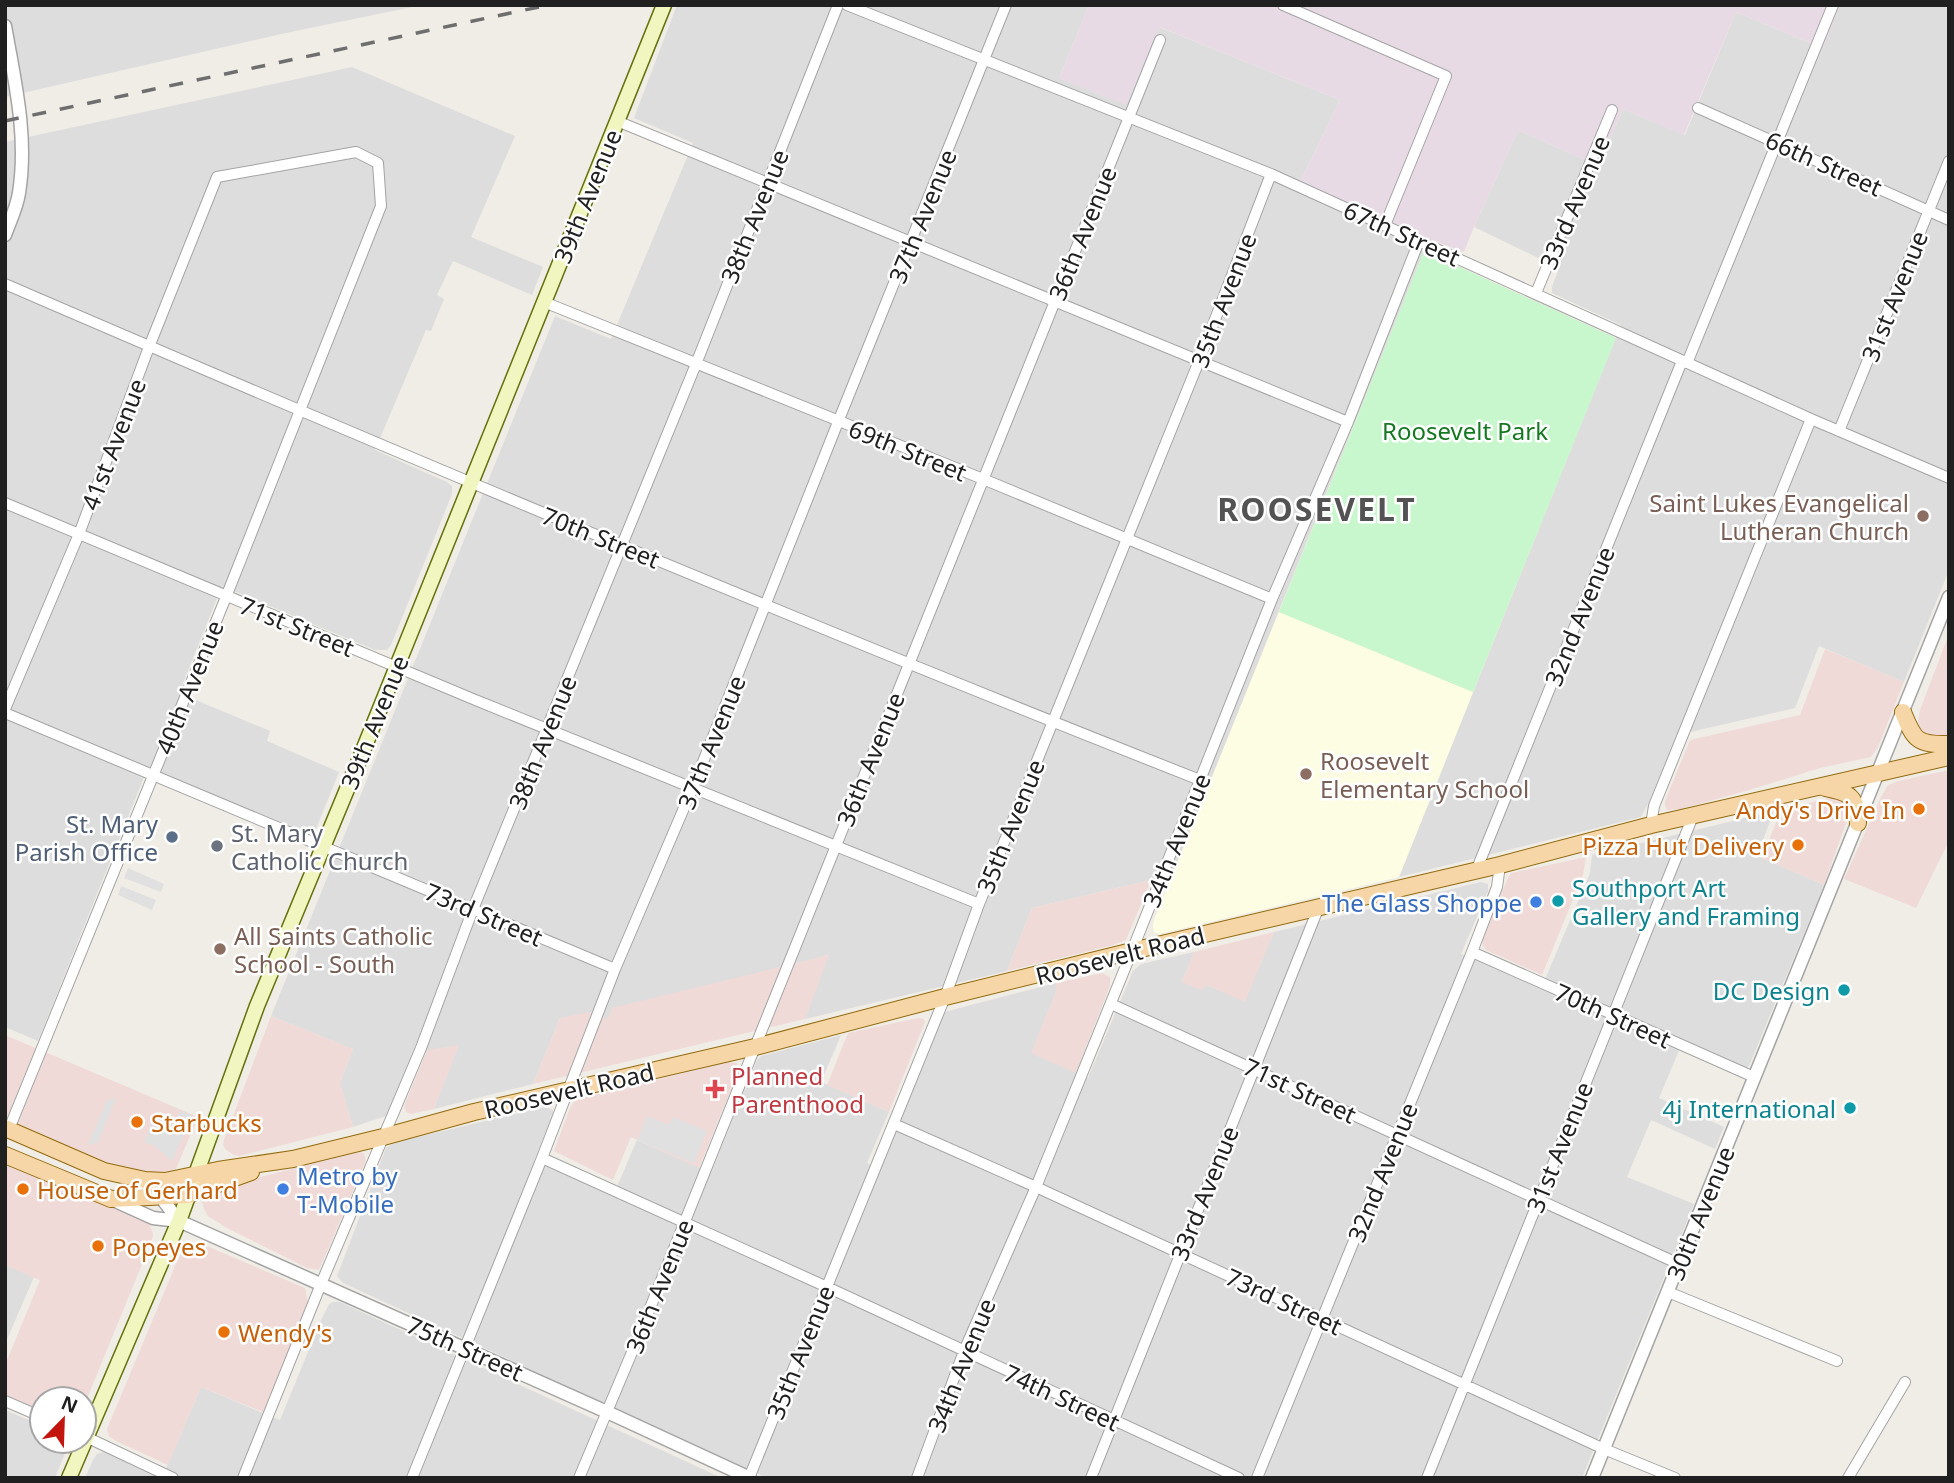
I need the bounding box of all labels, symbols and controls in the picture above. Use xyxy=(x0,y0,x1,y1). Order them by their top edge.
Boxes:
street label: 66th Street xyxy=(1761,123,1888,203)
street label: 39th Avenue xyxy=(545,124,629,268)
street label: 33rd Avenue xyxy=(1531,130,1617,274)
street label: 38th Avenue xyxy=(712,144,796,288)
street label: 37th Avenue xyxy=(880,144,964,288)
street label: 36th Avenue xyxy=(1040,161,1124,305)
street label: 67th Street xyxy=(1339,193,1466,273)
street label: 31st Avenue xyxy=(1853,226,1935,366)
street label: 35th Avenue xyxy=(1182,228,1264,372)
street label: 41st Avenue xyxy=(73,374,153,514)
street label: 69th Street xyxy=(844,411,972,489)
park label: Roosevelt Park xyxy=(1382,414,1548,447)
place label: Saint Lukes Evangelical Lutheran Church xyxy=(1649,486,1909,547)
district label: ROOSEVELT xyxy=(1217,487,1417,530)
street label: 70th Street xyxy=(537,498,665,576)
marker: Saint Lukes Evangelical Lutheran Church xyxy=(1915,508,1931,524)
street label: 32nd Avenue xyxy=(1536,541,1622,691)
street label: 71st Street xyxy=(235,588,360,664)
street label: 40th Avenue xyxy=(147,615,231,759)
street label: 39th Avenue xyxy=(332,650,416,794)
street label: 38th Avenue xyxy=(500,670,584,814)
street label: 37th Avenue xyxy=(669,670,753,814)
street label: 36th Avenue xyxy=(828,687,912,831)
place label: Roosevelt Elementary School xyxy=(1320,744,1529,805)
street label: 35th Avenue xyxy=(968,754,1052,898)
marker: Roosevelt Elementary School xyxy=(1298,766,1314,782)
street label: 34th Avenue xyxy=(1134,768,1218,912)
place label: Andy's Drive In xyxy=(1736,793,1905,826)
marker: Andy's Drive In xyxy=(1911,801,1927,817)
place label: St. Mary Parish Office xyxy=(15,807,159,868)
place label: St. Mary Catholic Church xyxy=(231,816,408,877)
marker: St. Mary Parish Office xyxy=(164,829,180,845)
place label: Pizza Hut Delivery xyxy=(1582,829,1785,862)
marker: Pizza Hut Delivery xyxy=(1790,837,1806,853)
marker: St. Mary Catholic Church xyxy=(209,838,225,854)
place label: Southport Art Gallery and Framing xyxy=(1572,871,1800,932)
street label: 73rd Street xyxy=(420,874,548,954)
place label: The Glass Shoppe xyxy=(1322,886,1522,919)
marker: Southport Art Gallery and Framing xyxy=(1550,893,1566,909)
marker: The Glass Shoppe xyxy=(1528,894,1544,910)
street label: Roosevelt Road xyxy=(1032,918,1208,992)
place label: All Saints Catholic School - South xyxy=(234,919,433,980)
marker: All Saints Catholic School - South xyxy=(212,941,228,957)
place label: DC Design xyxy=(1713,974,1830,1007)
street label: 70th Street xyxy=(1550,975,1677,1055)
marker: DC Design xyxy=(1836,982,1852,998)
street label: 71st Street xyxy=(1238,1050,1362,1131)
street label: Roosevelt Road xyxy=(481,1054,657,1126)
place label: Planned Parenthood xyxy=(731,1059,864,1120)
street label: 31st Avenue xyxy=(1518,1077,1600,1217)
marker: Planned Parenthood xyxy=(705,1079,725,1099)
place label: 4j International xyxy=(1663,1092,1836,1125)
street label: 32nd Avenue xyxy=(1339,1097,1425,1247)
marker: 4j International xyxy=(1842,1100,1858,1116)
place label: Starbucks xyxy=(151,1106,262,1139)
marker: Starbucks xyxy=(129,1114,145,1130)
street label: 33rd Avenue xyxy=(1162,1121,1246,1265)
street label: 30th Avenue xyxy=(1658,1141,1742,1285)
place label: Metro by T-Mobile xyxy=(297,1159,398,1220)
place label: House of Gerhard xyxy=(37,1173,238,1206)
marker: House of Gerhard xyxy=(15,1181,31,1197)
marker: Metro by T-Mobile xyxy=(275,1181,291,1197)
street label: 36th Avenue xyxy=(617,1214,701,1358)
place label: Popeyes xyxy=(112,1230,206,1263)
marker: Popeyes xyxy=(90,1238,106,1254)
street label: 73rd Street xyxy=(1220,1260,1348,1342)
street label: 35th Avenue xyxy=(758,1280,842,1424)
street label: 34th Avenue xyxy=(919,1293,1003,1437)
street label: 75th Street xyxy=(402,1308,529,1388)
place label: Wendy's xyxy=(238,1316,332,1349)
marker: Wendy's xyxy=(216,1324,232,1340)
street label: 74th Street xyxy=(999,1356,1126,1438)
north arrow xyxy=(28,1385,98,1455)
text: N xyxy=(57,1389,82,1419)

